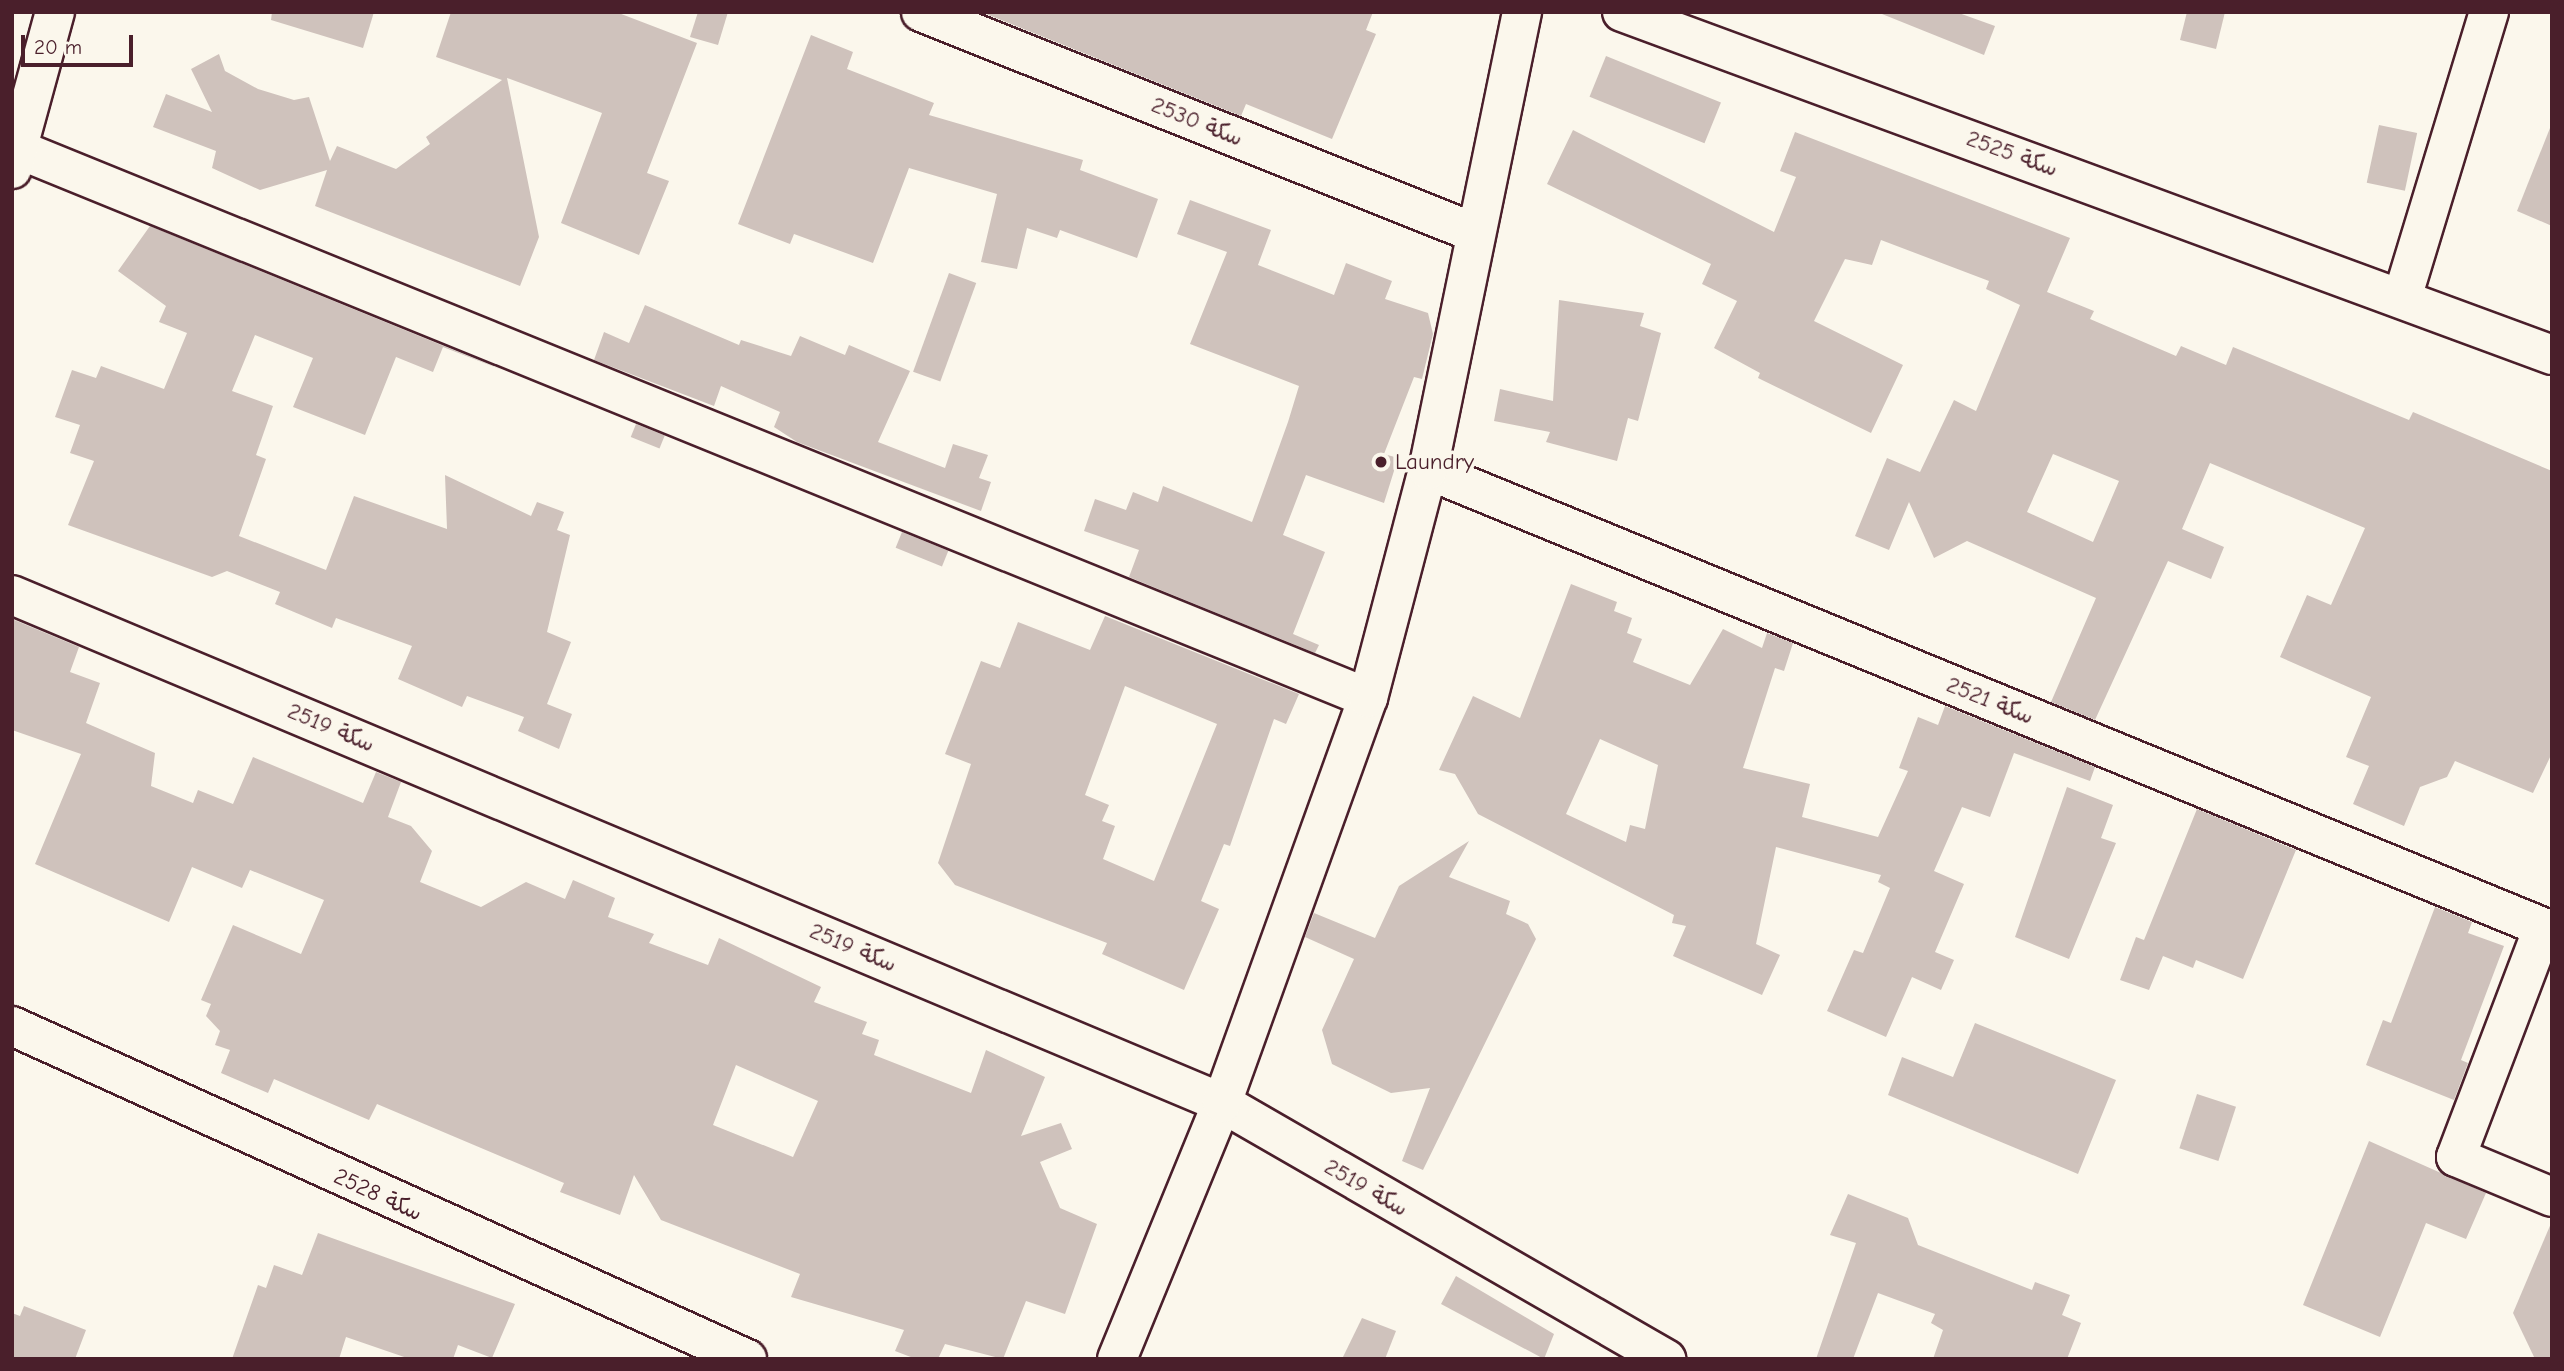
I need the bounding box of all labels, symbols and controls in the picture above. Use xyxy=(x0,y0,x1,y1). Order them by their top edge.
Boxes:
scale bar xyxy=(24,21,136,65)
text: 20 m xyxy=(34,35,82,59)
street label: سكة 2530 xyxy=(1147,91,1247,153)
street label: سكة 2525 xyxy=(1963,125,2061,183)
place label: Laundry xyxy=(1395,448,1474,476)
marker: Laundry xyxy=(1373,454,1389,470)
street label: سكة 2521 xyxy=(1942,671,2038,731)
street label: سكة 2519 xyxy=(283,697,379,759)
street label: سكة 2519 xyxy=(805,917,901,979)
street label: سكة 2519 xyxy=(1319,1153,1413,1223)
street label: سكة 2528 xyxy=(329,1163,427,1227)

